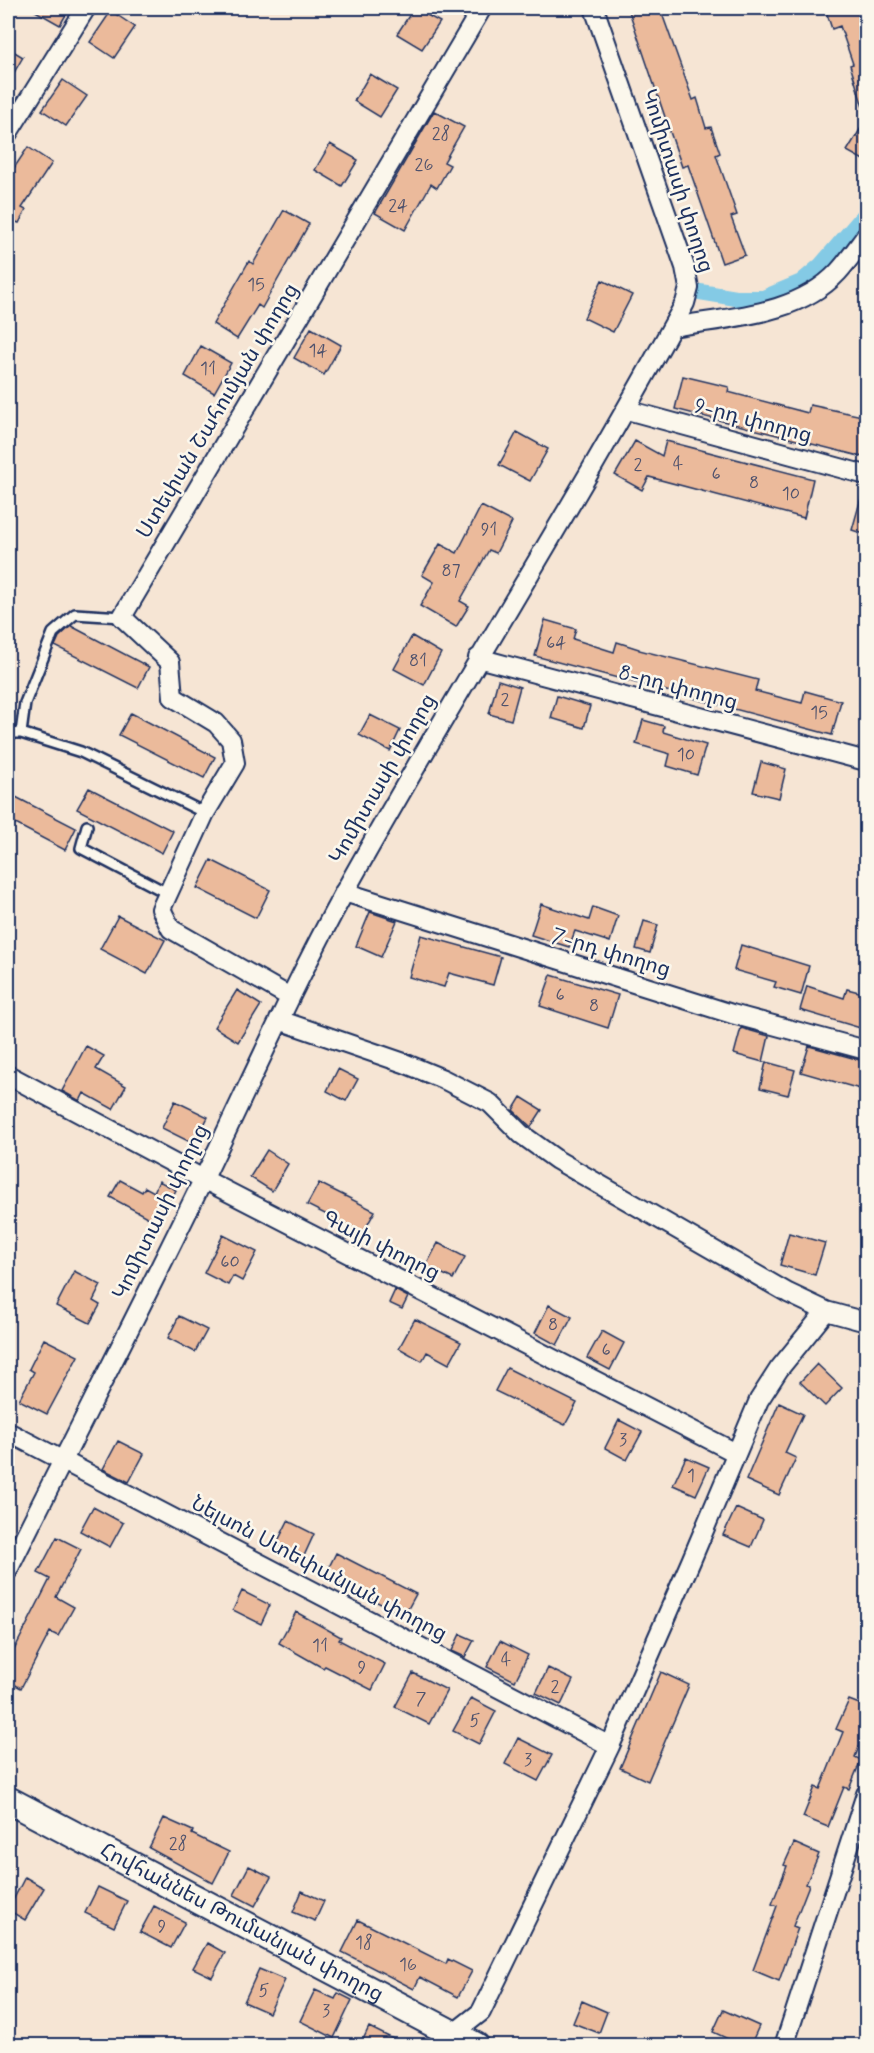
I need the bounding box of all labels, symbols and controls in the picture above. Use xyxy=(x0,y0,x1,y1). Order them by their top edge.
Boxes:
street label: Կոմիտասի փողոց xyxy=(634,85,720,277)
house number: 28 xyxy=(432,122,450,146)
house number: 26 xyxy=(415,153,433,177)
house number: 24 xyxy=(388,194,408,218)
house number: 15 xyxy=(247,273,265,297)
street label: Ստեփան Շահումյան փողոց xyxy=(130,278,306,544)
house number: 14 xyxy=(309,339,328,363)
house number: 11 xyxy=(200,357,216,381)
street label: 9-րդ փողոց xyxy=(691,392,815,450)
house number: 4 xyxy=(673,452,683,476)
house number: 2 xyxy=(634,453,643,477)
house number: 6 xyxy=(711,462,721,486)
house number: 8 xyxy=(749,471,759,495)
house number: 10 xyxy=(782,482,800,506)
house number: 91 xyxy=(481,518,497,542)
house number: 87 xyxy=(441,559,461,583)
house number: 64 xyxy=(546,631,566,655)
house number: 81 xyxy=(409,649,427,673)
street label: 8-րդ փողոց xyxy=(615,659,741,717)
house number: 2 xyxy=(501,688,510,712)
street label: Կոմիտասի փողոց xyxy=(323,689,443,869)
house number: 15 xyxy=(810,701,828,725)
house number: 10 xyxy=(677,743,695,767)
street label: 7-րդ փողոց xyxy=(548,922,674,984)
house number: 6 xyxy=(555,983,565,1007)
house number: 8 xyxy=(589,994,599,1018)
street label: Կոմիտասի փողոց xyxy=(106,1120,216,1304)
street label: Գայի փողոց xyxy=(317,1204,445,1288)
house number: 60 xyxy=(220,1250,240,1274)
house number: 8 xyxy=(548,1313,558,1337)
house number: 6 xyxy=(601,1338,611,1362)
house number: 3 xyxy=(619,1428,627,1452)
house number: 1 xyxy=(687,1464,695,1488)
street label: Նելսոն Ստեփանյան փողոց xyxy=(186,1490,452,1648)
house number: 11 xyxy=(312,1634,328,1658)
house number: 4 xyxy=(501,1648,511,1672)
house number: 9 xyxy=(358,1656,367,1680)
house number: 2 xyxy=(551,1675,560,1699)
house number: 7 xyxy=(416,1687,427,1711)
house number: 5 xyxy=(470,1709,481,1733)
house number: 3 xyxy=(524,1748,532,1772)
house number: 28 xyxy=(169,1832,187,1856)
street label: Հովհաննես Թումանյան փողոց xyxy=(95,1837,388,2009)
house number: 9 xyxy=(158,1915,167,1939)
house number: 18 xyxy=(355,1931,373,1955)
house number: 16 xyxy=(399,1953,417,1977)
house number: 5 xyxy=(259,1979,270,2003)
house number: 3 xyxy=(322,1999,330,2023)

